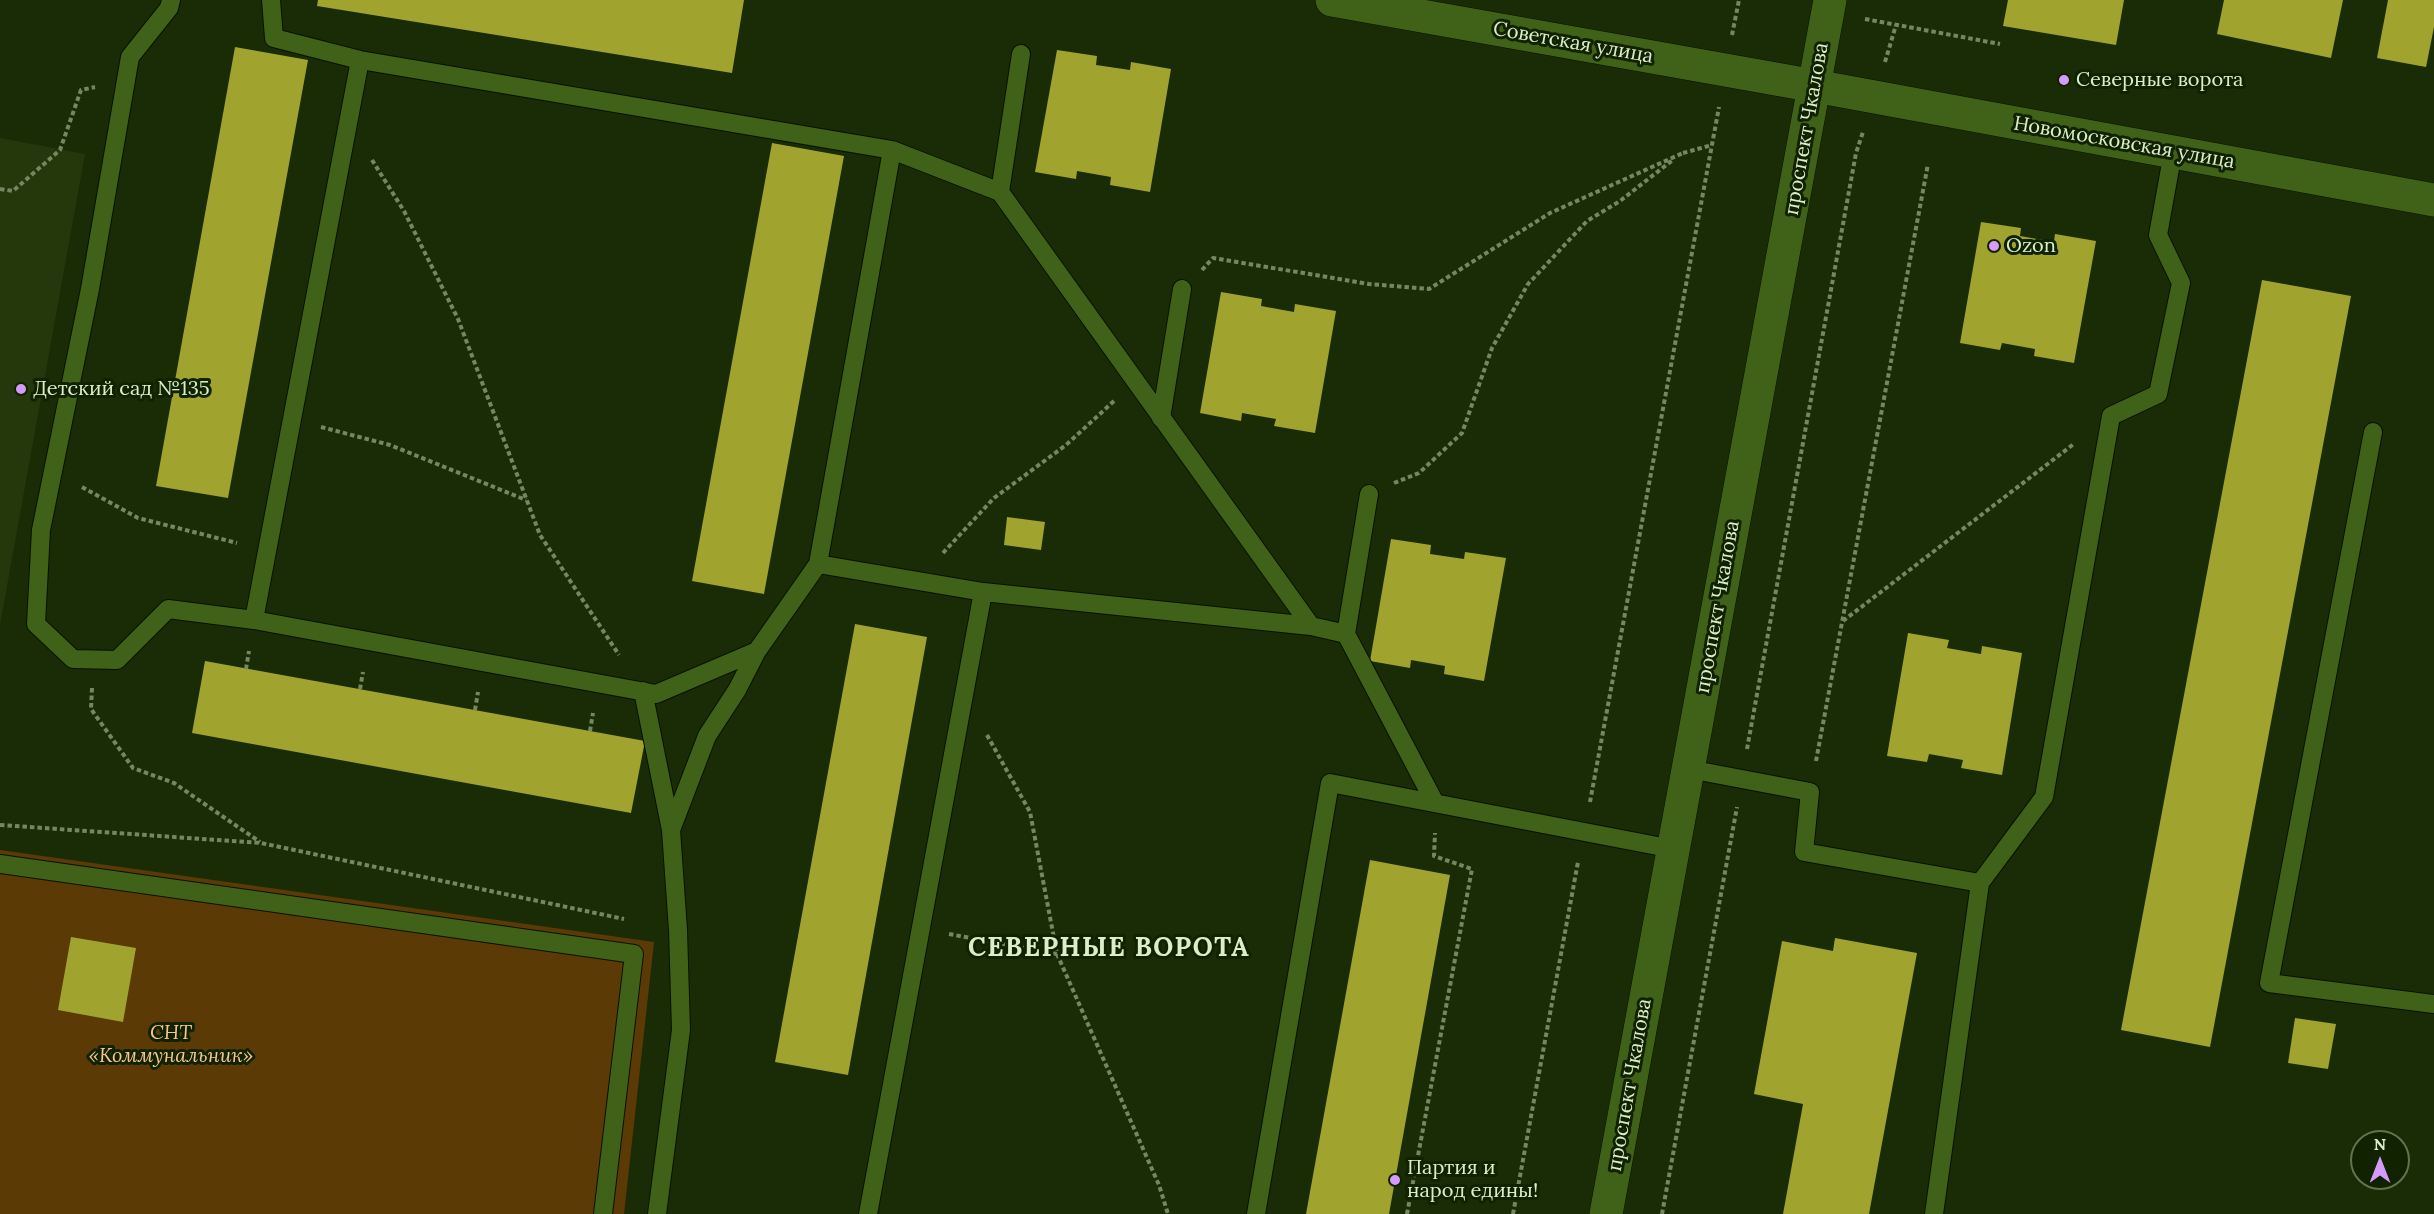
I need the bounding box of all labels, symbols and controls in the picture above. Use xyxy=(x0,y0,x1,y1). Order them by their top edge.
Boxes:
street label: Советская улица xyxy=(1491,17,1655,69)
street label: проспект Чкалова xyxy=(1780,41,1834,217)
place label: Северные ворота xyxy=(2076,68,2243,92)
marker: Северные ворота xyxy=(2057,73,2071,87)
street label: Новомосковская улица xyxy=(2012,112,2236,174)
place label: Ozon xyxy=(2006,234,2056,258)
marker: Ozon xyxy=(1987,239,2001,253)
place label: Детский сад №135 xyxy=(33,377,210,401)
marker: Детский сад №135 xyxy=(14,382,28,396)
street label: проспект Чкалова xyxy=(1691,519,1745,695)
district label: СЕВЕРНЫЕ ВОРОТА xyxy=(968,933,1250,965)
street label: проспект Чкалова xyxy=(1603,997,1657,1173)
park label: СНТ «Коммунальник» xyxy=(89,1021,253,1068)
north arrow xyxy=(2350,1130,2410,1190)
text: N xyxy=(2374,1134,2386,1154)
place label: Партия и народ едины! xyxy=(1407,1156,1538,1203)
marker: Партия и народ едины! xyxy=(1388,1173,1402,1187)

